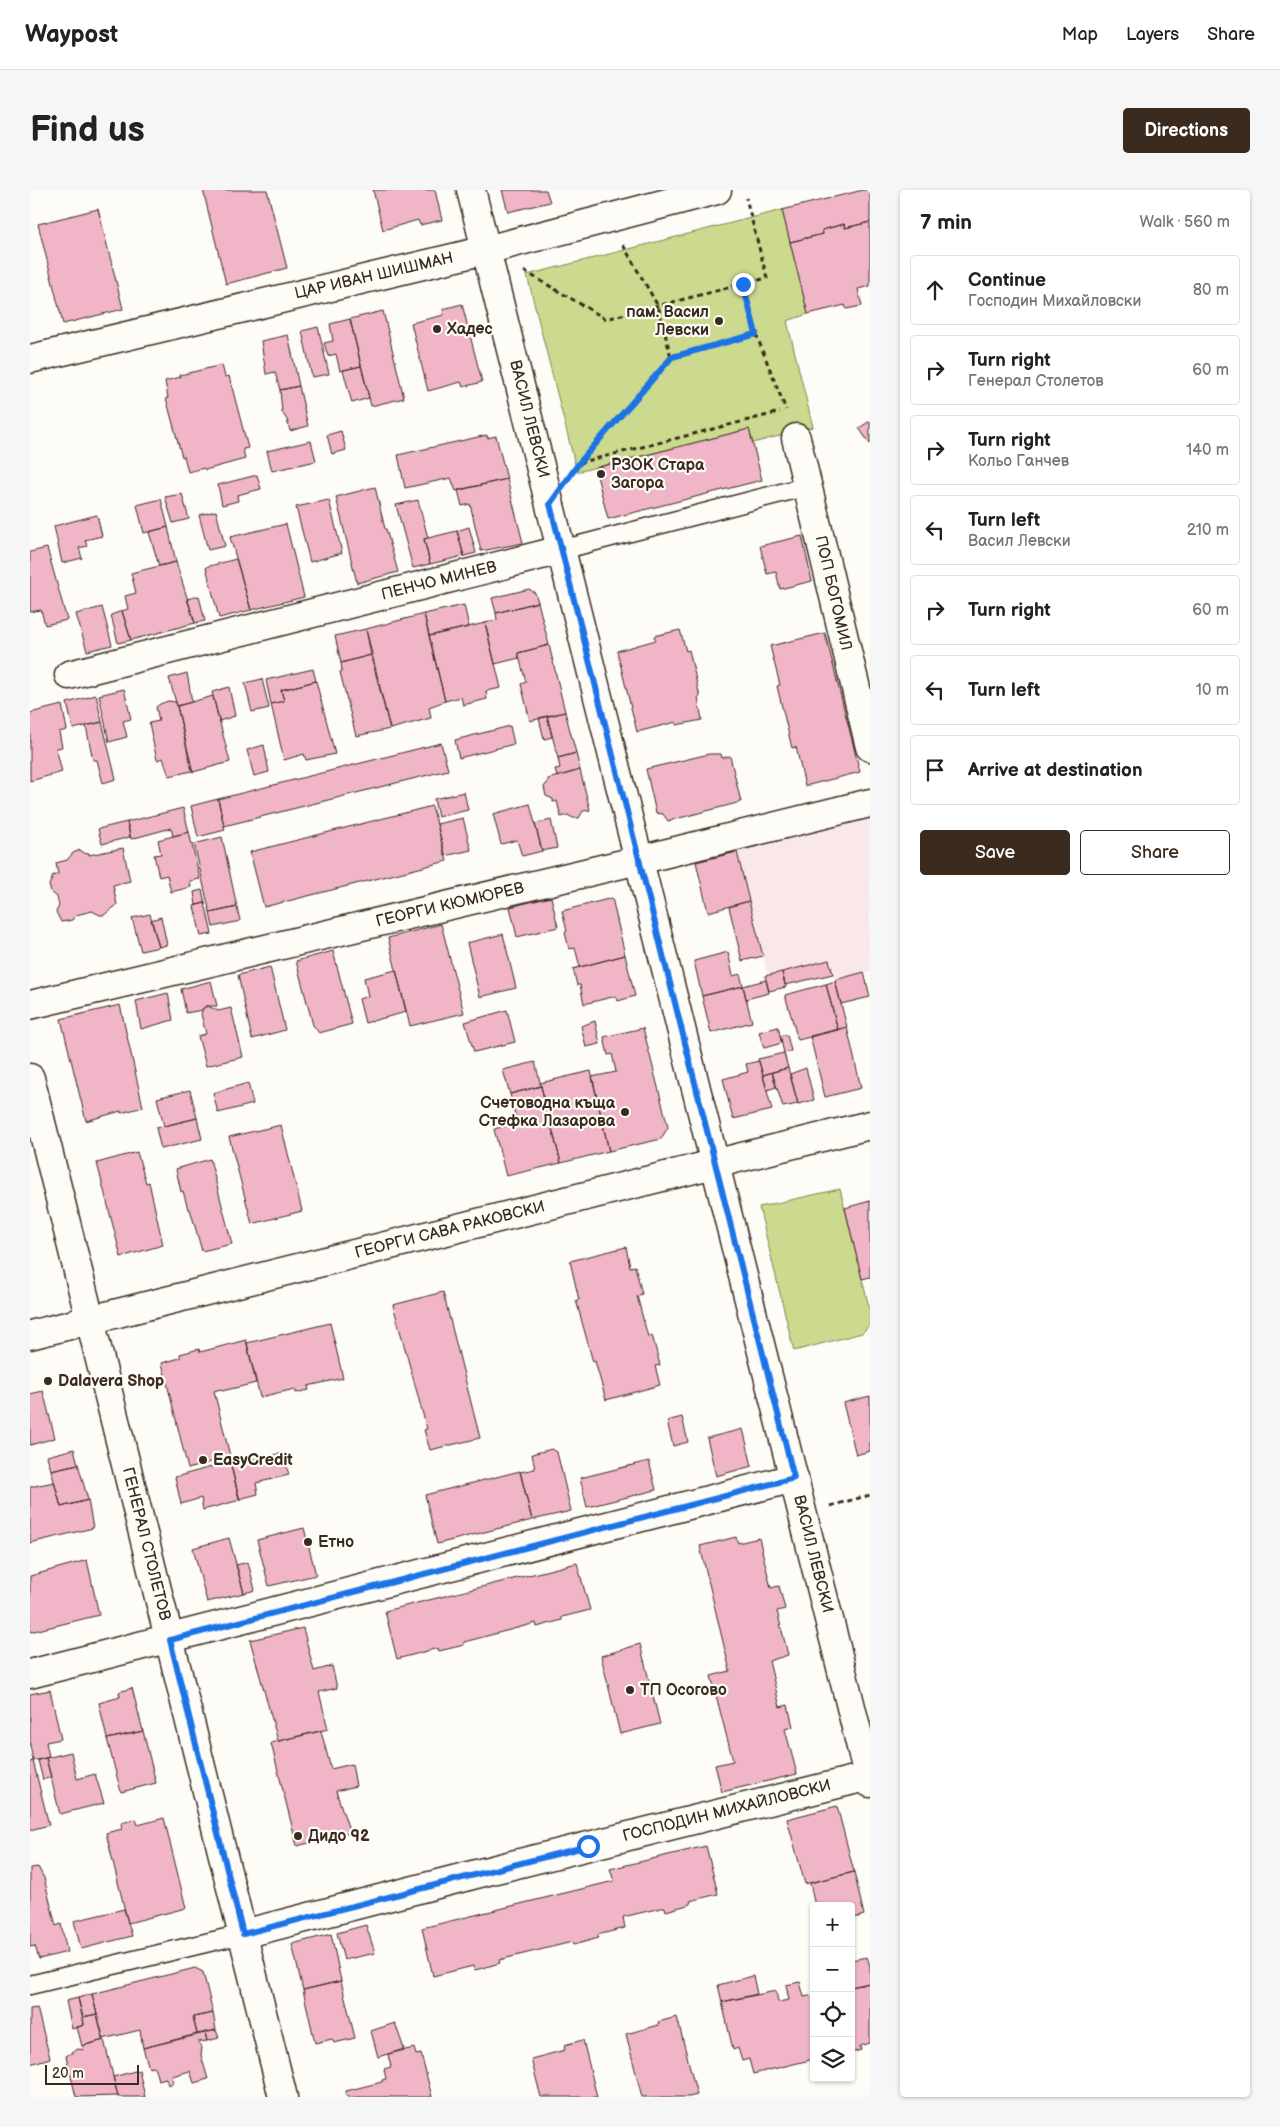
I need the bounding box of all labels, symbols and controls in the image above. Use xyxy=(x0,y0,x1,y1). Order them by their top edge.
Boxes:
text: Waypost xyxy=(25,20,118,49)
text: Map xyxy=(1062,24,1098,45)
text: Layers xyxy=(1126,24,1179,45)
text: Share xyxy=(1207,24,1255,45)
button: Directions xyxy=(1123,108,1250,153)
text: Find us xyxy=(30,109,145,152)
text: 7 min xyxy=(920,210,972,235)
text: Walk · 560 m xyxy=(1140,213,1230,232)
street label: ЦАР ИВАН ШИШМАН xyxy=(293,249,455,303)
text: Continue xyxy=(968,269,1046,292)
route end xyxy=(732,273,755,296)
icon: ahead xyxy=(921,276,949,304)
text: 80 m xyxy=(1193,281,1229,300)
text: Господин Михайловски xyxy=(968,292,1141,311)
place label: пам. Васил Левски xyxy=(626,303,709,340)
marker: пам. Васил Левски xyxy=(713,315,725,327)
place label: Хадес xyxy=(446,320,493,339)
marker: Хадес xyxy=(431,323,443,335)
text: Turn right xyxy=(968,349,1051,372)
icon: right xyxy=(921,356,949,384)
street label: ВАСИЛ ЛЕВСКИ xyxy=(505,358,553,480)
text: 60 m xyxy=(1192,361,1229,380)
text: Генерал Столетов xyxy=(968,372,1104,391)
text: Turn right xyxy=(968,429,1051,452)
icon: right xyxy=(921,436,949,464)
text: 140 m xyxy=(1186,441,1229,460)
text: Кольо Ганчев xyxy=(968,452,1069,471)
place label: РЗОК Стара Загора xyxy=(611,456,705,493)
marker: РЗОК Стара Загора xyxy=(595,468,607,480)
text: Turn left xyxy=(968,509,1040,532)
icon: left xyxy=(921,516,949,544)
text: 210 m xyxy=(1187,521,1229,540)
text: Васил Левски xyxy=(968,532,1071,551)
street label: ПОП БОГОМИЛ xyxy=(811,534,855,652)
street label: ПЕНЧО МИНЕВ xyxy=(379,557,499,605)
icon: right xyxy=(921,596,949,624)
text: Turn right xyxy=(968,599,1051,622)
text: 60 m xyxy=(1192,601,1229,620)
icon: left xyxy=(921,676,949,704)
text: Turn left xyxy=(968,679,1040,702)
text: 10 m xyxy=(1196,681,1229,700)
icon: arrive xyxy=(921,756,949,784)
text: Arrive at destination xyxy=(968,759,1143,782)
button: Save xyxy=(920,830,1070,875)
button: Share xyxy=(1080,830,1230,875)
street label: ГЕОРГИ КЮМЮРЕВ xyxy=(374,879,526,931)
place label: Счетоводна къща Стефка Лазарова xyxy=(479,1094,616,1131)
marker: Счетоводна къща Стефка Лазарова xyxy=(619,1106,631,1118)
street label: ГЕОРГИ САВА РАКОВСКИ xyxy=(353,1197,547,1263)
place label: Dalavera Shop xyxy=(58,1372,164,1391)
marker: Dalavera Shop xyxy=(42,1375,54,1387)
place label: EasyCredit xyxy=(213,1451,293,1470)
marker: EasyCredit xyxy=(197,1454,209,1466)
street label: ГЕНЕРАЛ СТОЛЕТОВ xyxy=(118,1465,174,1623)
street label: ВАСИЛ ЛЕВСКИ xyxy=(789,1493,837,1615)
place label: Етно xyxy=(318,1533,354,1552)
marker: Етно xyxy=(302,1536,314,1548)
place label: ТП Осогово xyxy=(640,1681,727,1700)
marker: ТП Осогово xyxy=(624,1684,636,1696)
street label: ГОСПОДИН МИХАЙЛОВСКИ xyxy=(621,1776,833,1846)
place label: Дидо 92 xyxy=(308,1827,370,1846)
marker: Дидо 92 xyxy=(292,1830,304,1842)
route start xyxy=(577,1835,600,1858)
map controls xyxy=(810,1902,855,2082)
button: + xyxy=(810,1902,855,1947)
button: − xyxy=(810,1947,855,1992)
button: locate xyxy=(810,1992,855,2037)
button: layers xyxy=(810,2037,855,2082)
scale bar xyxy=(45,2062,139,2085)
text: 20 m xyxy=(52,2065,84,2082)

